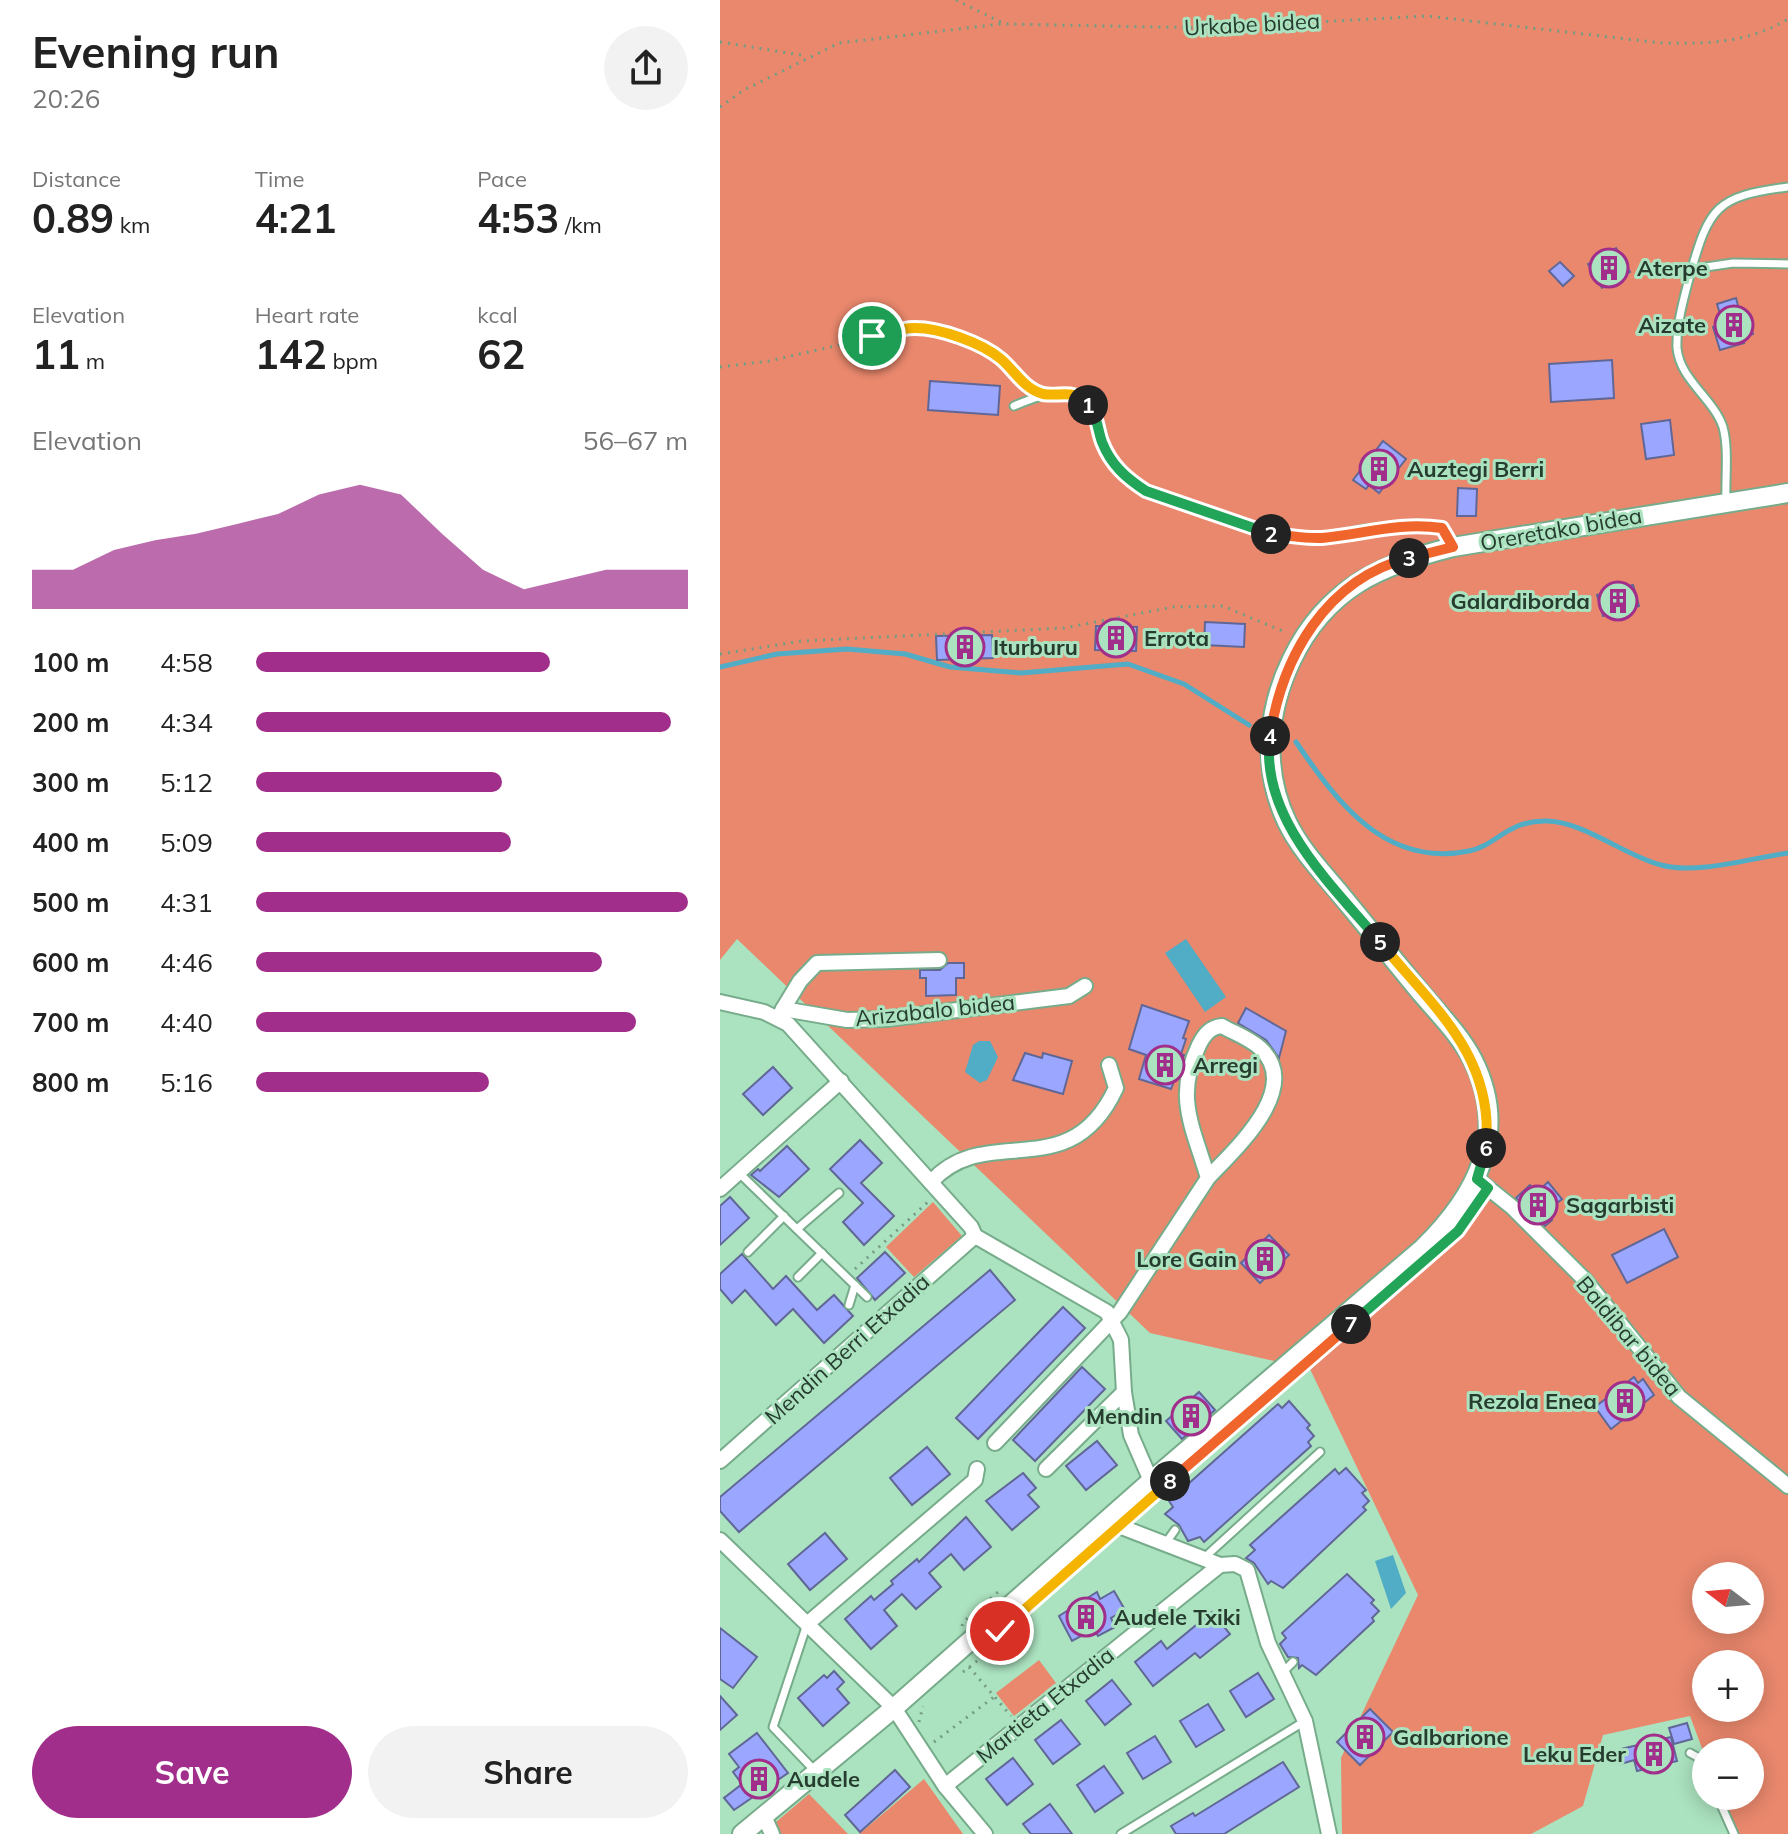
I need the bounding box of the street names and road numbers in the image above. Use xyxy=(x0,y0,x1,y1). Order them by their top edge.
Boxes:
street label: Urkabe bidea xyxy=(1183,6,1321,42)
street label: Oreretako bidea xyxy=(1478,501,1644,557)
street label: Arizabalo bidea xyxy=(854,988,1016,1032)
street label: Mendin Berri Etxadia xyxy=(759,1268,935,1430)
street label: Baldibar bidea xyxy=(1570,1270,1688,1402)
street label: Martieta Etxadia xyxy=(970,1641,1120,1769)

